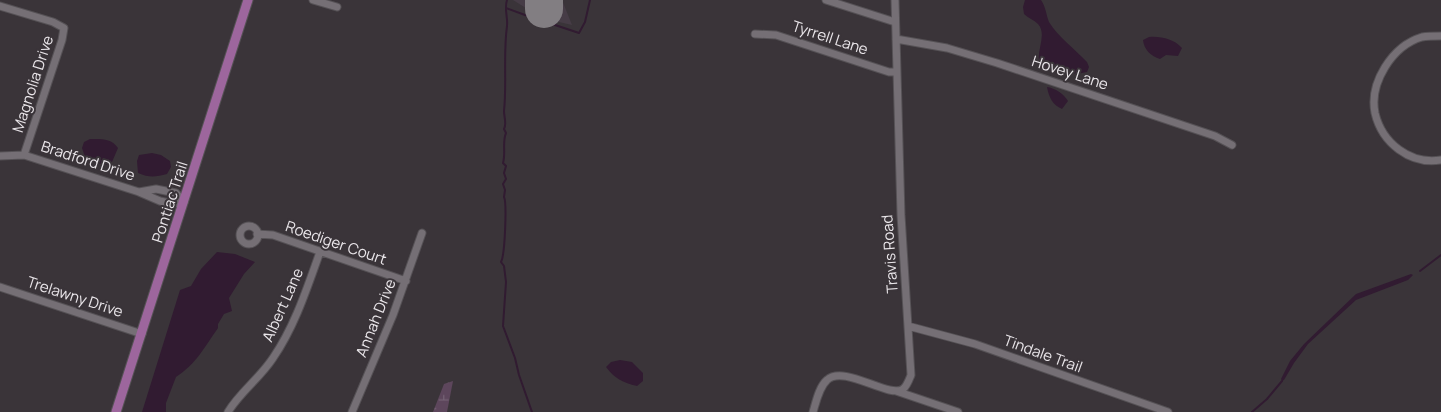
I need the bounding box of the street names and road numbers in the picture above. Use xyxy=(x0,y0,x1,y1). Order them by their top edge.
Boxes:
street label: Tyrrell Lane xyxy=(789,15,871,60)
street label: Magnolia Drive xyxy=(7,32,58,135)
street label: Hovey Lane xyxy=(1029,50,1111,95)
street label: Bradford Drive xyxy=(38,135,138,186)
street label: Pontiac Trail xyxy=(146,158,193,245)
street label: Travis Road xyxy=(876,214,903,294)
street label: Roediger Court xyxy=(283,215,389,270)
street label: Albert Lane xyxy=(257,264,308,345)
street label: Trelawny Drive xyxy=(24,271,126,322)
street label: Annah Drive xyxy=(350,275,401,360)
street label: Tindale Trail xyxy=(1001,330,1086,377)

